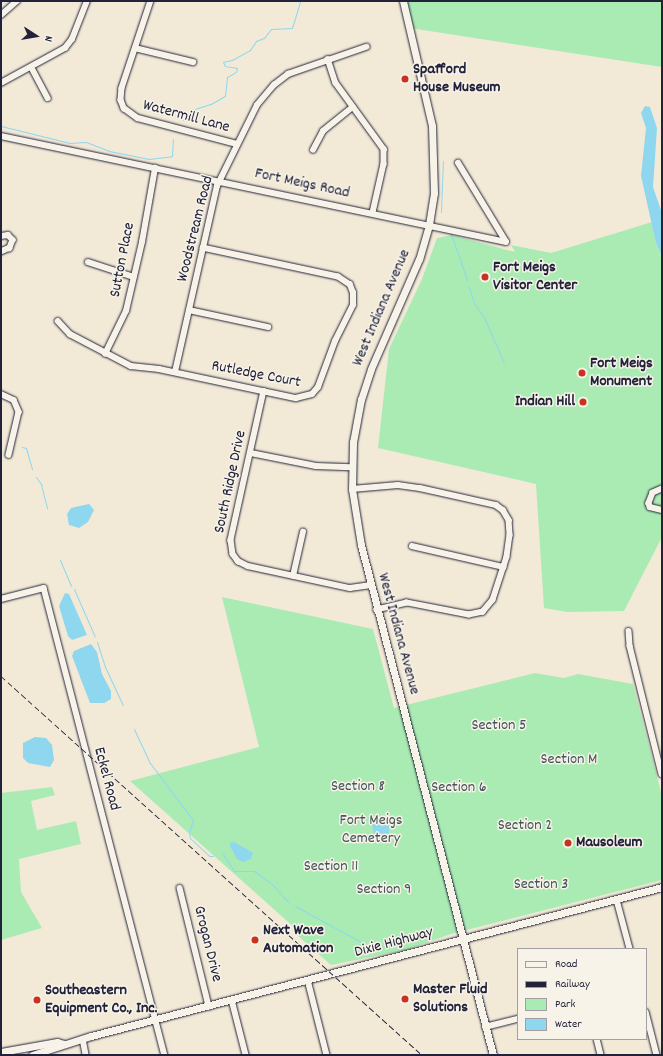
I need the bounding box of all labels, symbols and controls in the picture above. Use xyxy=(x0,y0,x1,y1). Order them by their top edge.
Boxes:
north arrow xyxy=(16,16,56,56)
text: N xyxy=(39,34,56,43)
place label: Spafford House Museum xyxy=(413,60,501,98)
marker: Spafford House Museum xyxy=(400,74,410,84)
street label: Watermill Lane xyxy=(140,96,232,138)
street label: Fort Meigs Road xyxy=(253,165,351,203)
street label: Woodstream Road xyxy=(174,174,218,284)
street label: Sutton Place xyxy=(106,221,140,299)
street label: West Indiana Avenue xyxy=(349,247,415,369)
place label: Fort Meigs Visitor Center xyxy=(493,258,577,296)
marker: Fort Meigs Visitor Center xyxy=(480,272,490,282)
place label: Fort Meigs Monument xyxy=(590,354,653,392)
street label: Rutledge Court xyxy=(210,357,302,393)
marker: Fort Meigs Monument xyxy=(577,368,587,378)
place label: Indian Hill xyxy=(515,392,575,412)
marker: Indian Hill xyxy=(578,397,588,407)
street label: South Ridge Drive xyxy=(211,429,251,535)
street label: West Indiana Avenue xyxy=(373,571,423,697)
park label: Section 5 xyxy=(472,716,526,736)
street label: Eckel Road xyxy=(88,745,124,813)
park label: Section M xyxy=(541,750,597,770)
park label: Section 8 xyxy=(331,777,385,797)
park label: Section 6 xyxy=(431,778,487,798)
park label: Fort Meigs Cemetery xyxy=(340,811,402,849)
park label: Section 2 xyxy=(498,816,552,836)
place label: Mausoleum xyxy=(576,833,642,853)
marker: Mausoleum xyxy=(563,838,573,848)
park label: Section 11 xyxy=(304,857,358,877)
park label: Section 3 xyxy=(514,875,568,895)
park label: Section 9 xyxy=(357,880,411,900)
street label: Grogan Drive xyxy=(188,904,226,984)
place label: Next Wave Automation xyxy=(263,921,333,959)
street label: Dixie Highway xyxy=(353,923,435,963)
marker: Next Wave Automation xyxy=(250,935,260,945)
legend xyxy=(517,948,647,1040)
text: Road xyxy=(555,956,577,973)
text: Railway xyxy=(555,976,590,993)
place label: Master Fluid Solutions xyxy=(413,980,487,1018)
place label: Southeastern Equipment Co., Inc. xyxy=(45,981,157,1019)
marker: Master Fluid Solutions xyxy=(400,994,410,1004)
marker: Southeastern Equipment Co., Inc. xyxy=(32,995,42,1005)
text: Park xyxy=(555,996,575,1013)
text: Water xyxy=(555,1016,582,1033)

